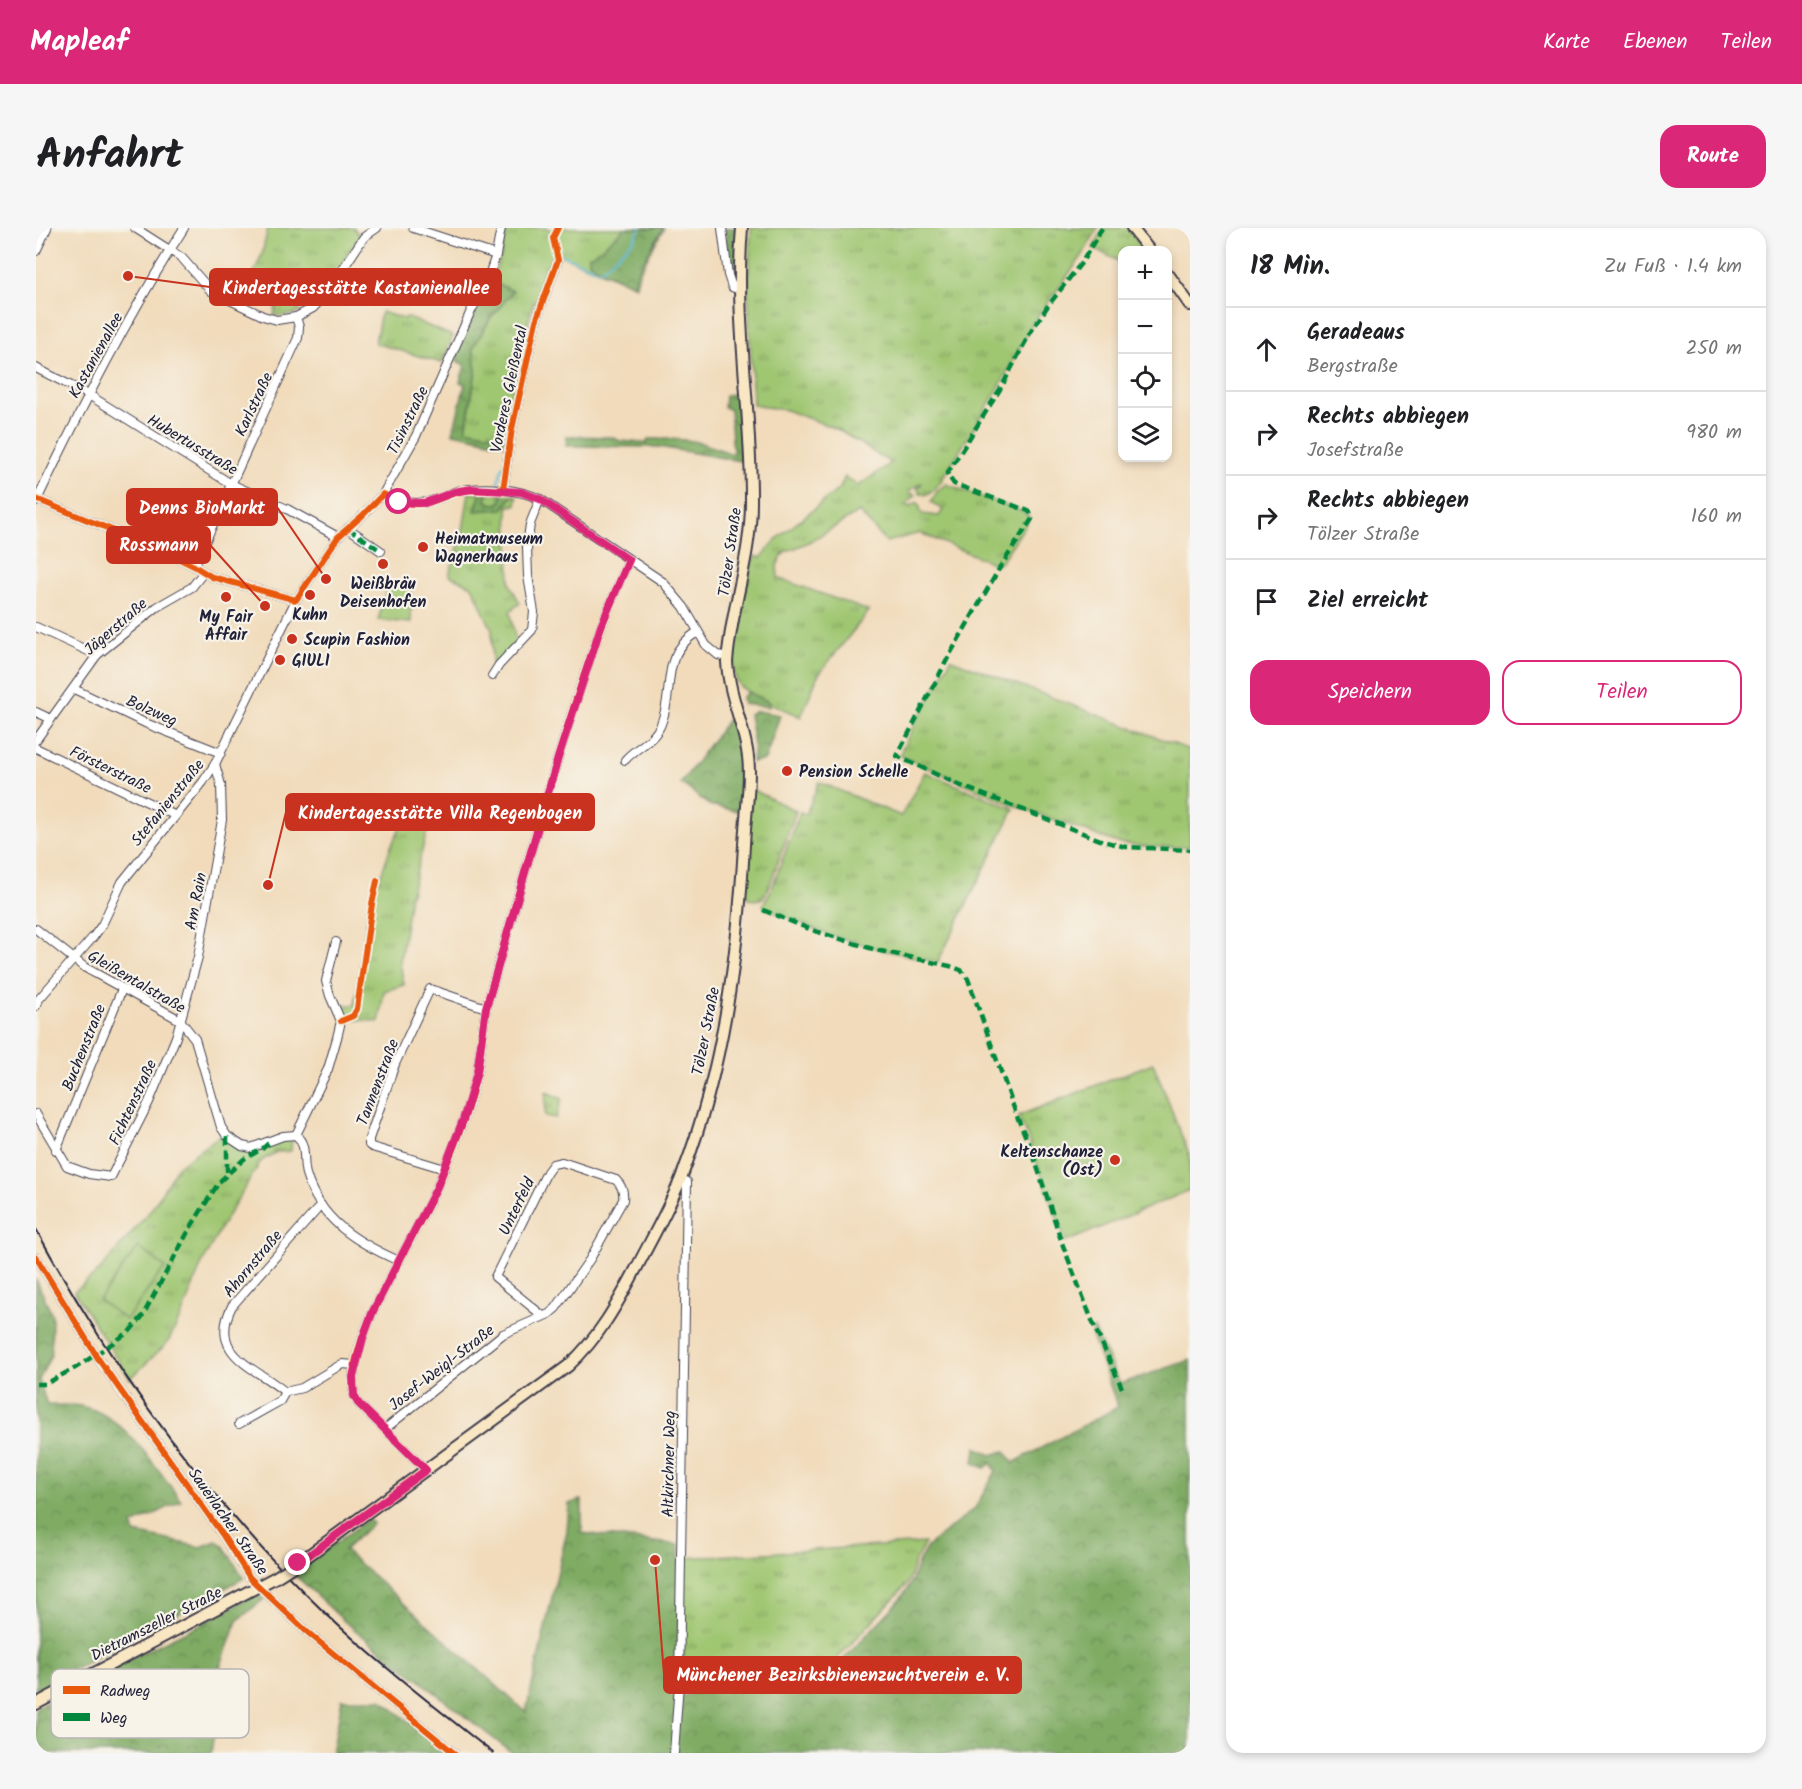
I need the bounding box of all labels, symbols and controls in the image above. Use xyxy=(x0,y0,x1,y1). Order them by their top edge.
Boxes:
text: Mapleaf xyxy=(30,20,128,65)
text: Karte xyxy=(1543,26,1590,59)
text: Ebenen xyxy=(1623,26,1688,59)
text: Teilen xyxy=(1721,26,1772,59)
text: Anfahrt xyxy=(36,123,183,190)
button: Route xyxy=(1660,125,1766,188)
map controls xyxy=(1118,246,1172,462)
button: + xyxy=(1118,246,1172,300)
text: 18 Min. xyxy=(1250,246,1330,288)
text: Zu Fuß · 1.4 km xyxy=(1604,251,1742,283)
callout: Kindertagesstätte Kastanienallee xyxy=(210,269,501,305)
text: Kindertagesstätte Kastanienallee xyxy=(223,275,490,304)
button: − xyxy=(1118,300,1172,354)
street label: Kastanienallee xyxy=(62,308,130,403)
text: Geradeaus xyxy=(1307,316,1405,351)
street label: Vorderes Gleißental xyxy=(484,323,535,455)
icon: ahead xyxy=(1250,333,1283,366)
text: 250 m xyxy=(1686,333,1742,365)
text: Bergstraße xyxy=(1307,351,1398,383)
button: locate xyxy=(1118,354,1172,408)
street label: Karlstraße xyxy=(229,368,280,441)
street label: Tisinstraße xyxy=(381,382,436,459)
text: Rechts abbiegen xyxy=(1307,400,1469,435)
street label: Hubertusstraße xyxy=(142,408,243,482)
button: layers xyxy=(1118,408,1172,462)
icon: right xyxy=(1250,417,1283,450)
text: 980 m xyxy=(1686,417,1742,449)
text: Josefstraße xyxy=(1307,435,1403,467)
text: Rechts abbiegen xyxy=(1307,484,1469,519)
route start xyxy=(385,488,411,514)
callout: Denns BioMarkt xyxy=(127,489,277,525)
text: Denns BioMarkt xyxy=(139,495,266,524)
icon: right xyxy=(1250,501,1283,534)
text: 160 m xyxy=(1691,501,1742,533)
street label: Tölzer Straße xyxy=(712,506,749,598)
text: Tölzer Straße xyxy=(1307,519,1419,551)
callout: Rossmann xyxy=(107,527,210,563)
place label: Heimatmuseum Wagnerhaus xyxy=(435,527,543,570)
text: Rossmann xyxy=(119,532,199,561)
marker: Heimatmuseum Wagnerhaus xyxy=(416,540,430,554)
marker: Weißbräu Deisenhofen xyxy=(376,557,390,571)
place label: Weißbräu Deisenhofen xyxy=(340,572,426,615)
text: Ziel erreicht xyxy=(1307,584,1428,619)
icon: arrive xyxy=(1250,585,1283,618)
marker: Kuhn xyxy=(303,588,317,602)
marker: My Fair Affair xyxy=(219,590,233,604)
street label: Jägerstraße xyxy=(79,592,153,662)
place label: Kuhn xyxy=(292,603,328,628)
place label: My Fair Affair xyxy=(199,605,254,648)
place label: Scupin Fashion xyxy=(304,628,410,653)
marker: Scupin Fashion xyxy=(285,632,299,646)
place label: GIULI xyxy=(292,649,330,674)
marker: GIULI xyxy=(273,653,287,667)
button: Speichern xyxy=(1250,660,1490,725)
button: Teilen xyxy=(1502,660,1742,725)
street label: Bolzweg xyxy=(122,689,181,734)
street label: Försterstraße xyxy=(65,740,156,801)
street label: Stefanienstraße xyxy=(125,754,211,852)
place label: Pension Schelle xyxy=(799,760,908,785)
marker: Pension Schelle xyxy=(780,764,794,778)
callout: Kindertagesstätte Villa Regenbogen xyxy=(286,794,594,830)
text: Kindertagesstätte Villa Regenbogen xyxy=(298,800,582,829)
street label: Am Rain xyxy=(179,870,214,932)
street label: Gleißentalstraße xyxy=(82,944,190,1021)
street label: Tölzer Straße xyxy=(686,985,727,1078)
street label: Buchenstraße xyxy=(56,1000,113,1095)
street label: Tannenstraße xyxy=(350,1035,406,1130)
street label: Fichtenstraße xyxy=(103,1056,164,1150)
place label: Keltenschanze (Ost) xyxy=(1001,1140,1103,1183)
marker: Keltenschanze (Ost) xyxy=(1108,1153,1122,1167)
street label: Unterfeld xyxy=(493,1172,543,1240)
street label: Ahornstraße xyxy=(217,1225,289,1303)
street label: Josef-Weigl-Straße xyxy=(384,1319,500,1418)
street label: Altkirchner Weg xyxy=(656,1410,683,1518)
street label: Sauerlacher Straße xyxy=(181,1463,274,1581)
route end xyxy=(284,1549,310,1575)
street label: Dietramszeller Straße xyxy=(86,1580,227,1668)
callout: Münchener Bezirksbienenzuchtverein e. V. xyxy=(664,1657,1021,1693)
text: Münchener Bezirksbienenzuchtverein e. V. xyxy=(676,1662,1010,1691)
legend xyxy=(51,1669,249,1738)
text: Radweg xyxy=(100,1679,150,1704)
text: Weg xyxy=(100,1706,127,1731)

